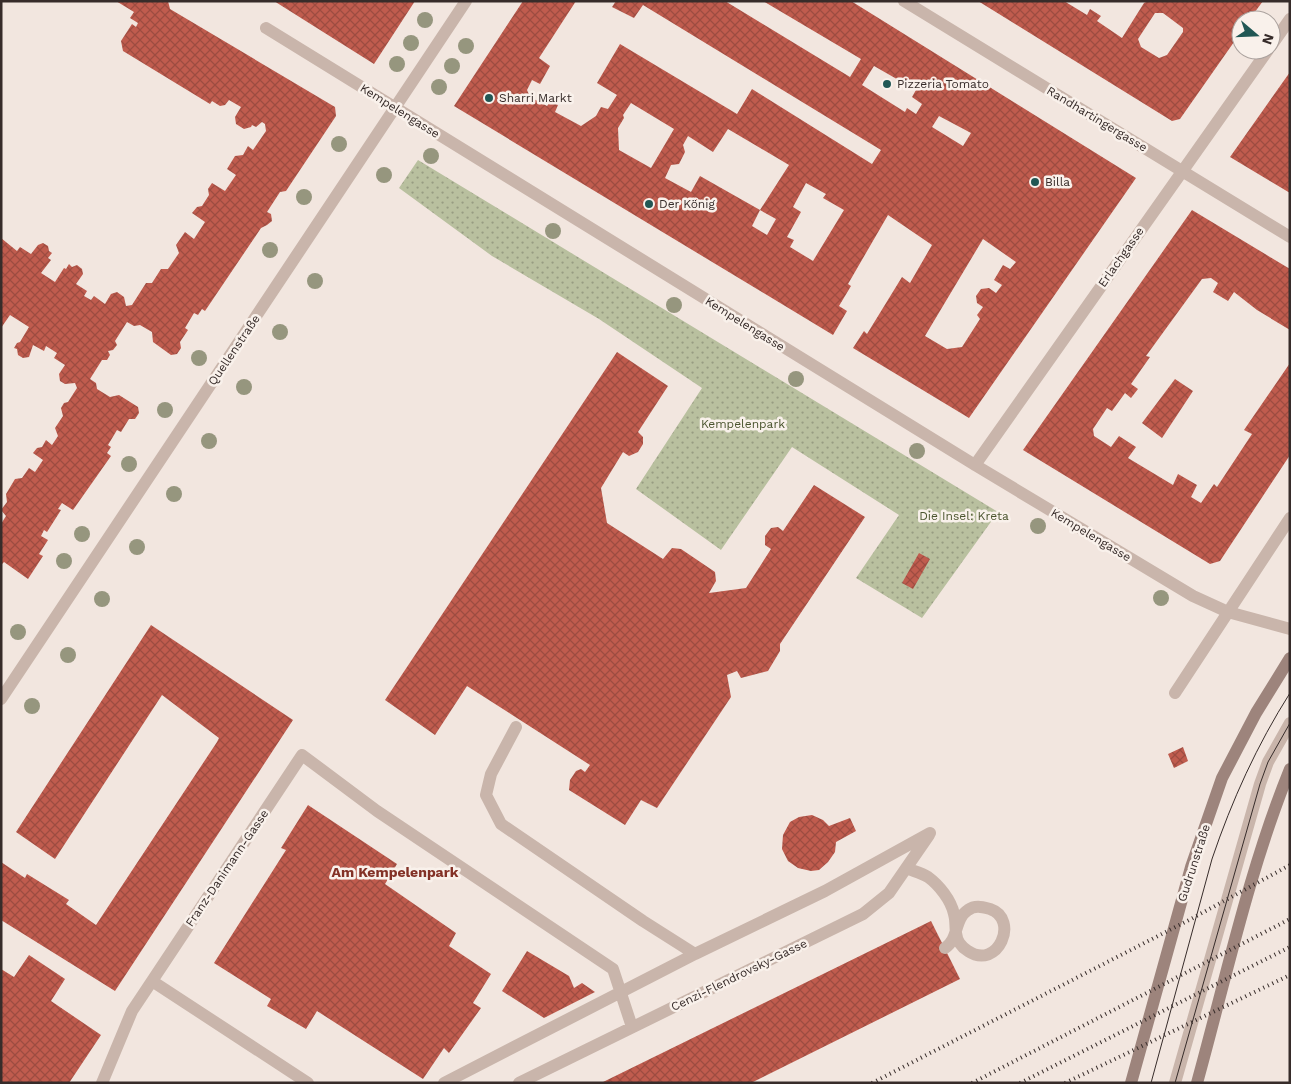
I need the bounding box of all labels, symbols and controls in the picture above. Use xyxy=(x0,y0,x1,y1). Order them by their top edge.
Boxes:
north arrow xyxy=(1231,10,1281,60)
text: N xyxy=(1259,32,1278,47)
place label: Pizzeria Tomato xyxy=(897,77,989,91)
marker: Pizzeria Tomato xyxy=(881,78,893,90)
street label: Kempelengasse xyxy=(358,81,442,141)
street label: Randhartingergasse xyxy=(1044,83,1150,155)
place label: Sharri Markt xyxy=(499,91,572,105)
marker: Sharri Markt xyxy=(483,92,495,104)
place label: Billa xyxy=(1045,175,1070,189)
marker: Billa xyxy=(1029,176,1041,188)
place label: Der König xyxy=(659,197,715,211)
marker: Der König xyxy=(643,198,655,210)
street label: Erlachgasse xyxy=(1095,224,1147,290)
street label: Kempelengasse xyxy=(703,294,787,354)
street label: Quellenstraße xyxy=(205,312,263,388)
park label: Kempelenpark xyxy=(701,417,785,431)
street label: Kempelengasse xyxy=(1048,506,1134,564)
park label: Die Insel: Kreta xyxy=(919,509,1009,523)
street label: Franz-Danimann-Gasse xyxy=(183,807,271,929)
street label: Gudrunstraße xyxy=(1175,822,1213,903)
district label: Am Kempelenpark xyxy=(332,864,459,880)
street label: Cenzi-Flendrovsky-Gasse xyxy=(669,936,809,1014)

